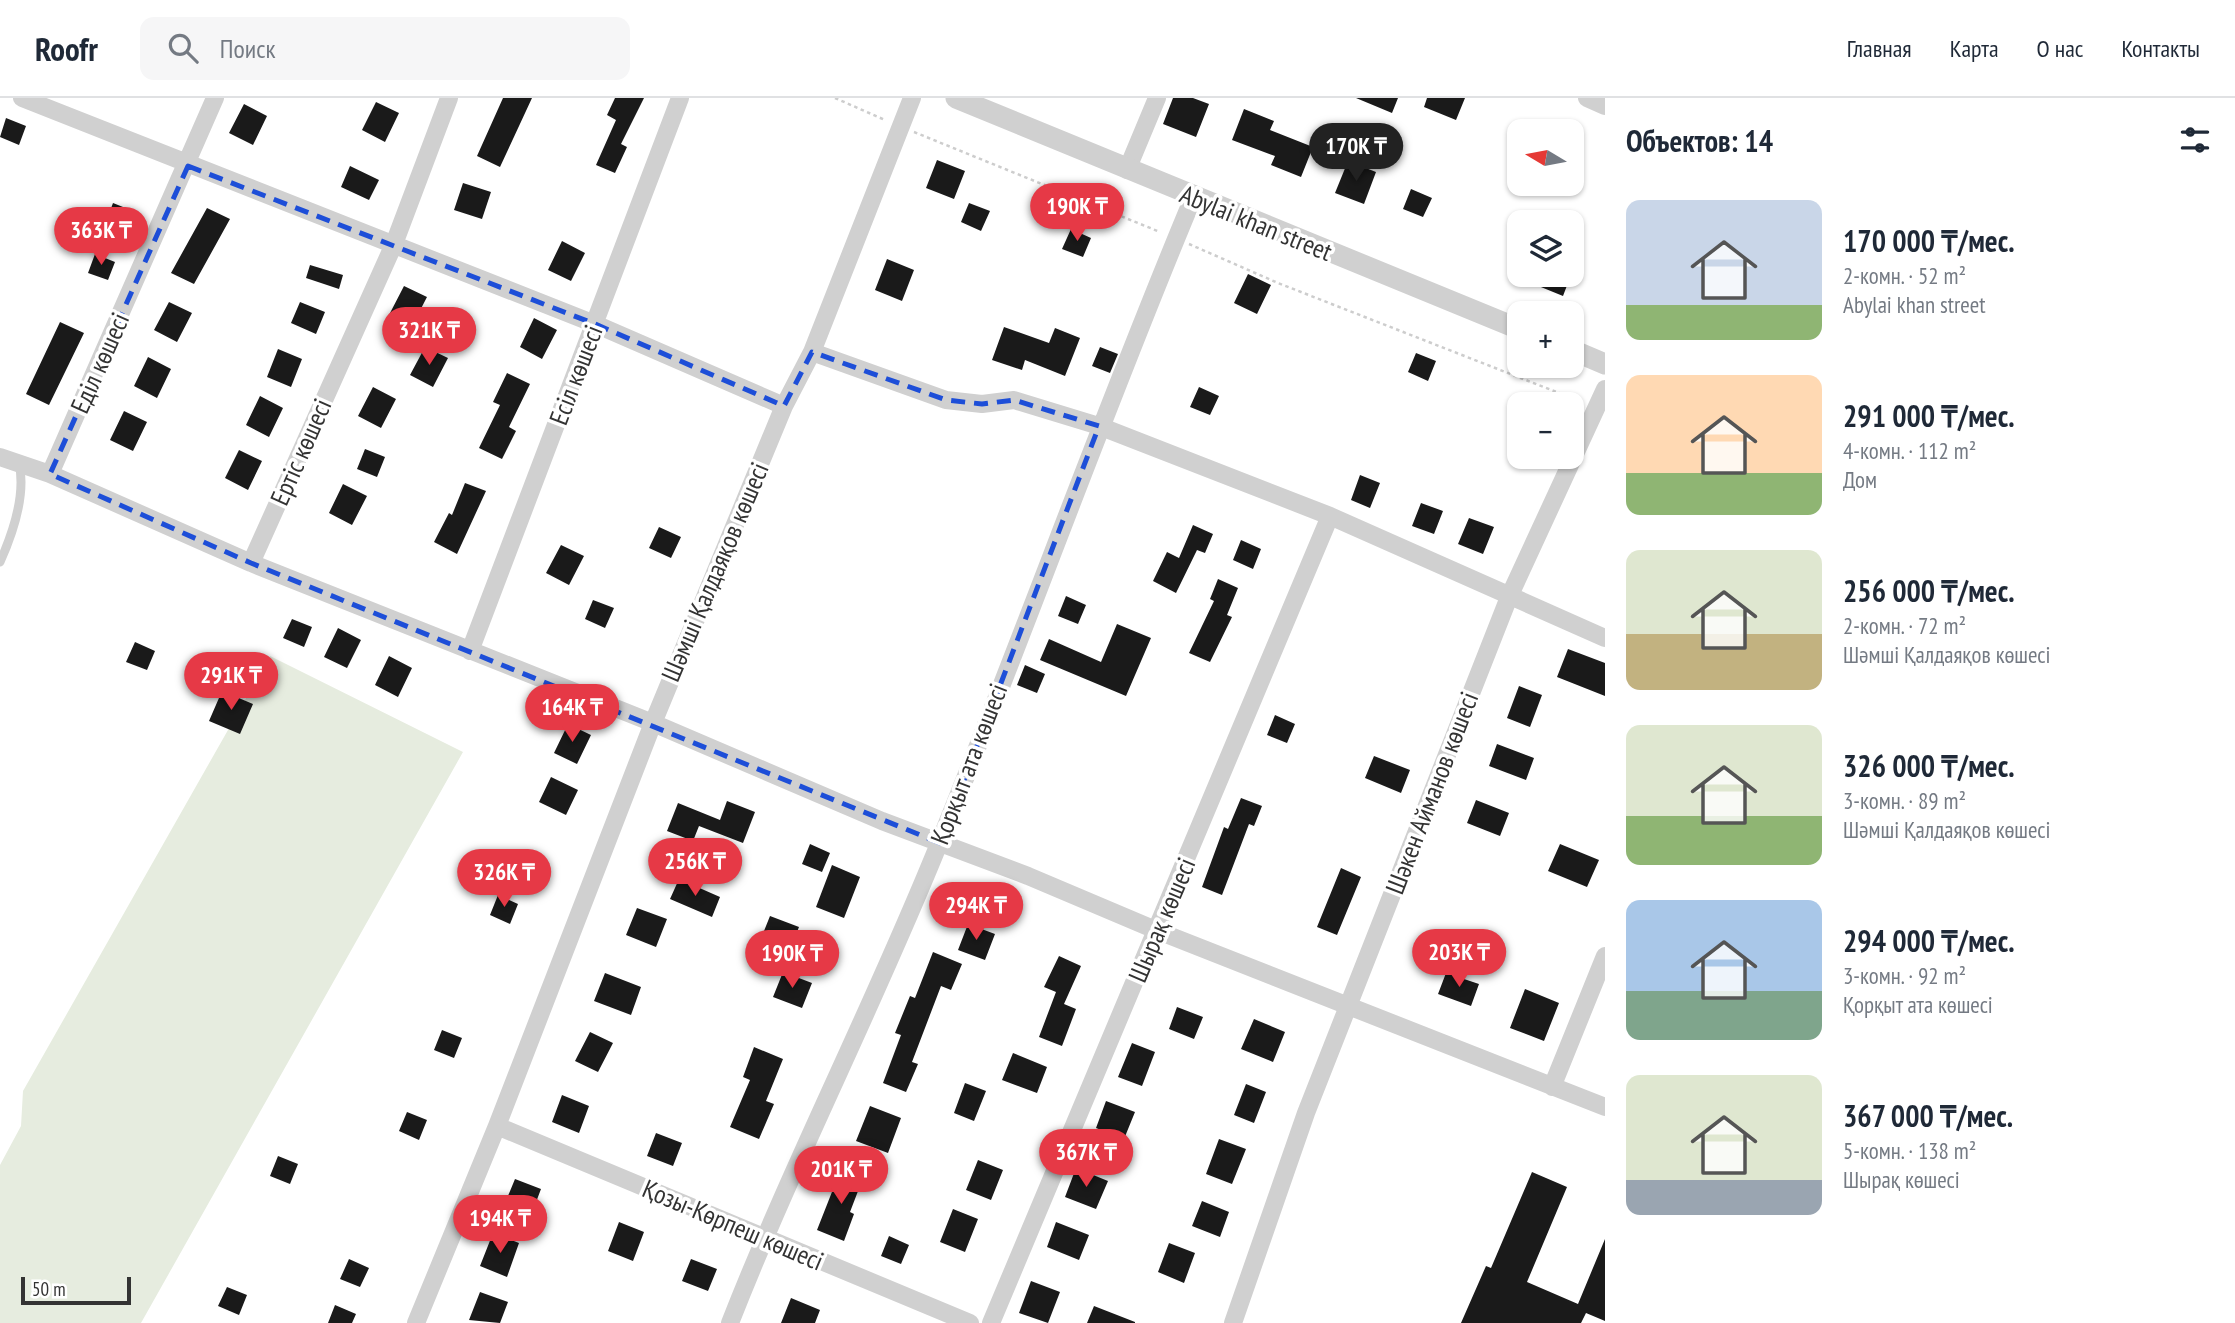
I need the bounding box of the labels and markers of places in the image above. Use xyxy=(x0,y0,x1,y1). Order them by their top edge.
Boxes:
pin: 170K ₸ xyxy=(1299,123,1413,183)
pin: 190K ₸ xyxy=(1020,184,1134,243)
pin: 363K ₸ xyxy=(44,208,158,267)
pin: 321K ₸ xyxy=(372,308,486,367)
pin: 291K ₸ xyxy=(174,652,288,712)
pin: 164K ₸ xyxy=(515,684,629,744)
pin: 256K ₸ xyxy=(638,838,752,898)
pin: 326K ₸ xyxy=(447,850,561,909)
pin: 294K ₸ xyxy=(919,882,1033,942)
pin: 190K ₸ xyxy=(735,930,849,990)
pin: 203K ₸ xyxy=(1402,930,1516,989)
pin: 367K ₸ xyxy=(1029,1130,1143,1189)
pin: 201K ₸ xyxy=(784,1146,898,1206)
pin: 194K ₸ xyxy=(443,1196,557,1255)

